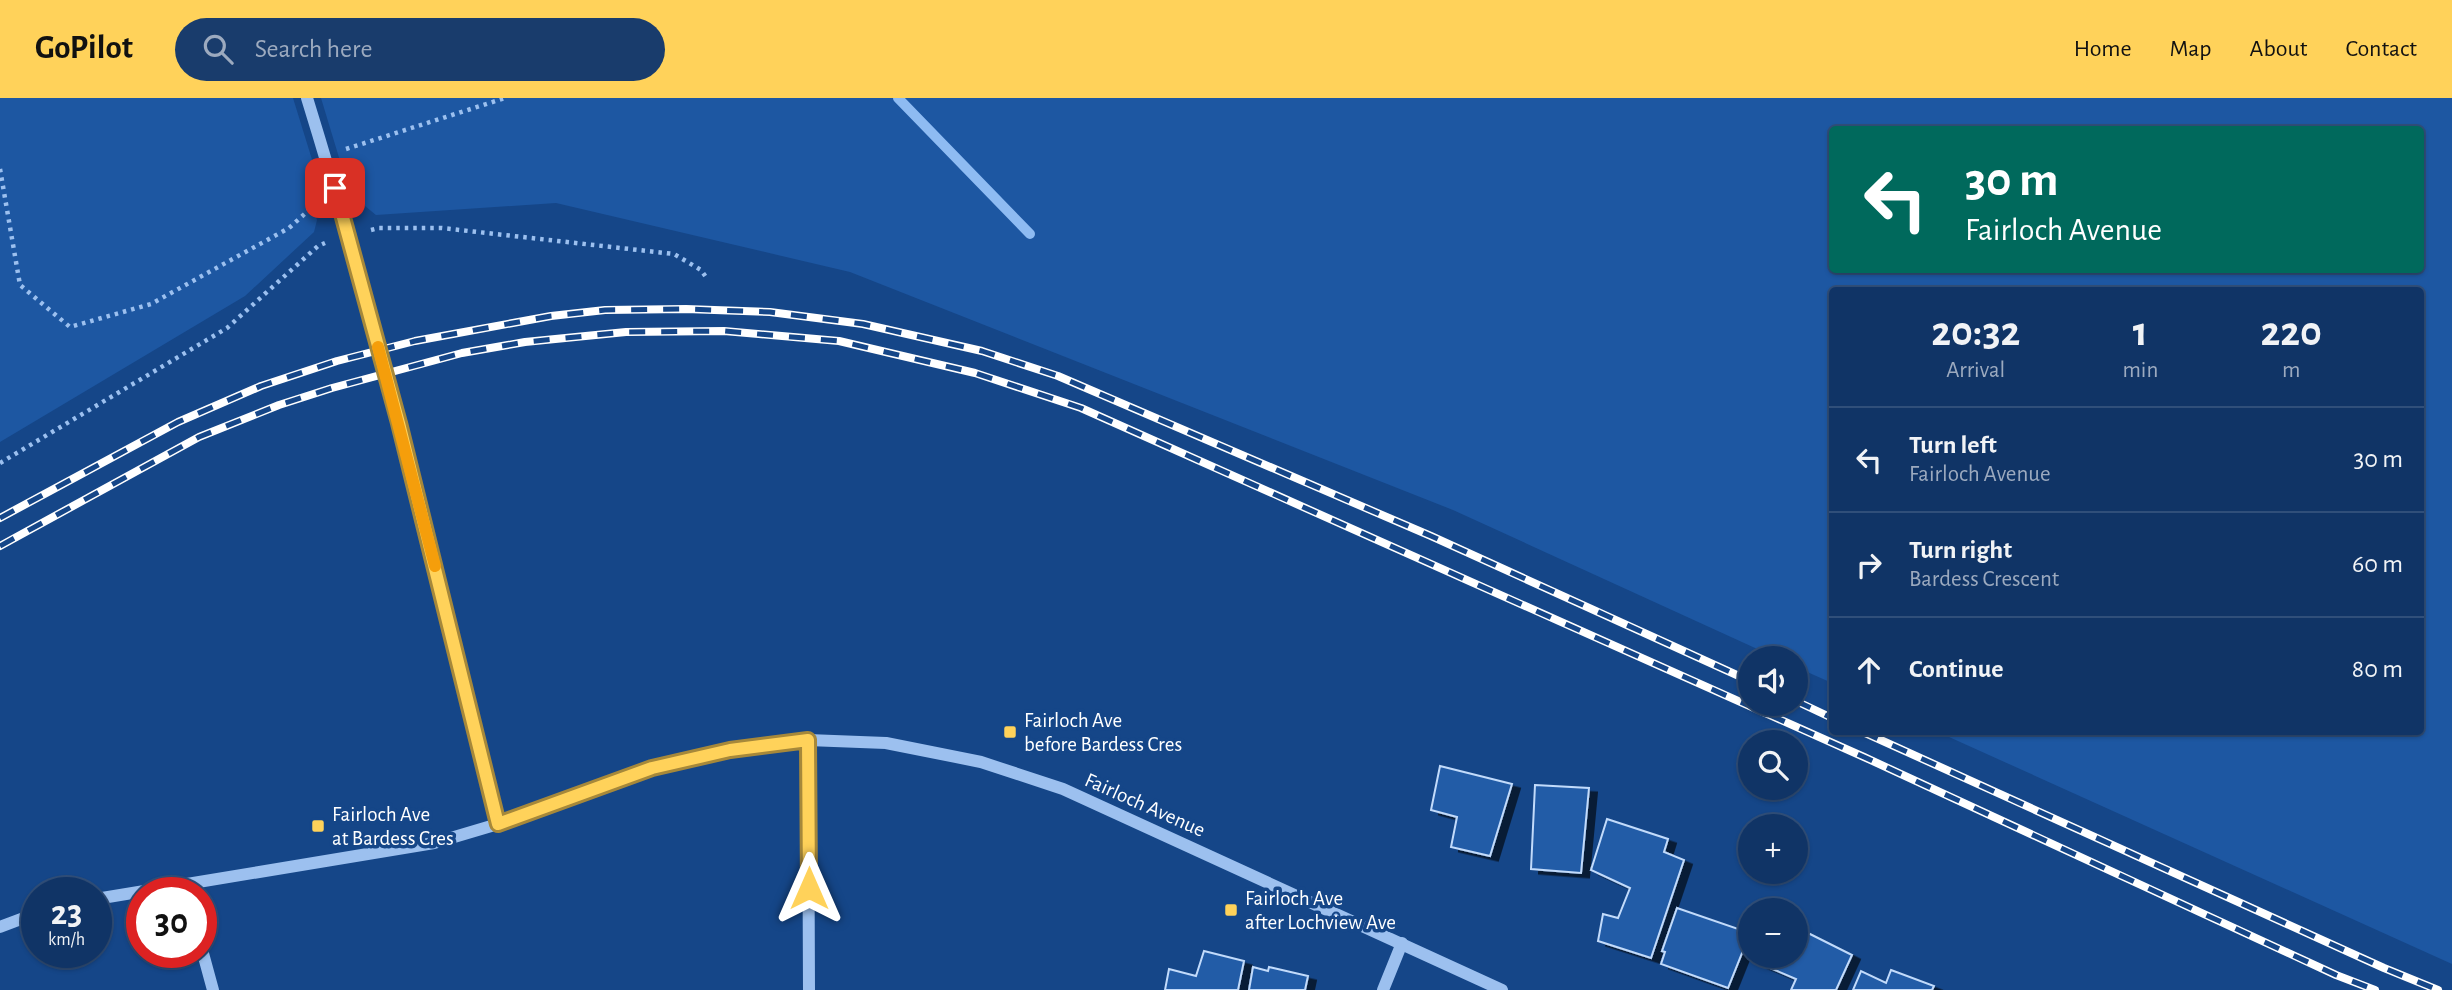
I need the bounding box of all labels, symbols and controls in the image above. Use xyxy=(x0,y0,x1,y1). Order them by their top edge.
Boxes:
search box xyxy=(175,18,665,81)
icon: search xyxy=(199,30,237,68)
text: GoPilot xyxy=(35,32,133,65)
text: Search here xyxy=(255,36,372,62)
text: Home xyxy=(2074,37,2132,61)
text: Map xyxy=(2170,37,2212,61)
text: About xyxy=(2250,37,2307,61)
text: Contact xyxy=(2345,37,2417,61)
icon: left xyxy=(1850,154,1941,245)
text: 30 m xyxy=(1965,156,2059,205)
pin xyxy=(305,158,365,218)
icon: arrive xyxy=(316,169,354,207)
text: Fairloch Avenue xyxy=(1965,214,2162,246)
text: 20:32 xyxy=(1931,311,2020,353)
text: 1 xyxy=(2133,311,2148,353)
text: 220 xyxy=(2260,311,2322,353)
text: Arrival xyxy=(1946,359,2005,382)
text: min xyxy=(2122,359,2158,382)
text: m xyxy=(2282,359,2300,382)
text: Turn left xyxy=(1909,432,1997,458)
icon: left xyxy=(1850,441,1888,479)
text: 30 m xyxy=(2353,446,2403,472)
text: Fairloch Avenue xyxy=(1909,463,2051,486)
text: Turn right xyxy=(1909,537,2012,563)
icon: right xyxy=(1850,546,1888,584)
text: 60 m xyxy=(2352,551,2403,577)
text: Bardess Crescent xyxy=(1909,568,2059,591)
map controls xyxy=(1738,646,1808,968)
button: sound xyxy=(1738,646,1808,716)
icon: ahead xyxy=(1850,651,1888,689)
text: Continue xyxy=(1909,656,2004,682)
text: 80 m xyxy=(2352,656,2403,682)
place label: Fairloch Ave before Bardess Cres xyxy=(1024,710,1182,755)
marker: Fairloch Ave before Bardess Cres xyxy=(1002,724,1018,740)
button: search xyxy=(1738,730,1808,800)
street label: Fairloch Avenue xyxy=(1082,769,1208,841)
place label: Fairloch Ave at Bardess Cres xyxy=(332,804,454,849)
button: + xyxy=(1738,814,1808,884)
marker: Fairloch Ave at Bardess Cres xyxy=(310,818,326,834)
position arrow xyxy=(772,851,846,925)
speed limit sign: 30 xyxy=(126,877,217,968)
place label: Fairloch Ave after Lochview Ave xyxy=(1245,888,1396,933)
text: 23 xyxy=(51,896,82,931)
button: − xyxy=(1738,898,1808,968)
marker: Fairloch Ave after Lochview Ave xyxy=(1223,902,1239,918)
text: km/h xyxy=(48,931,85,949)

